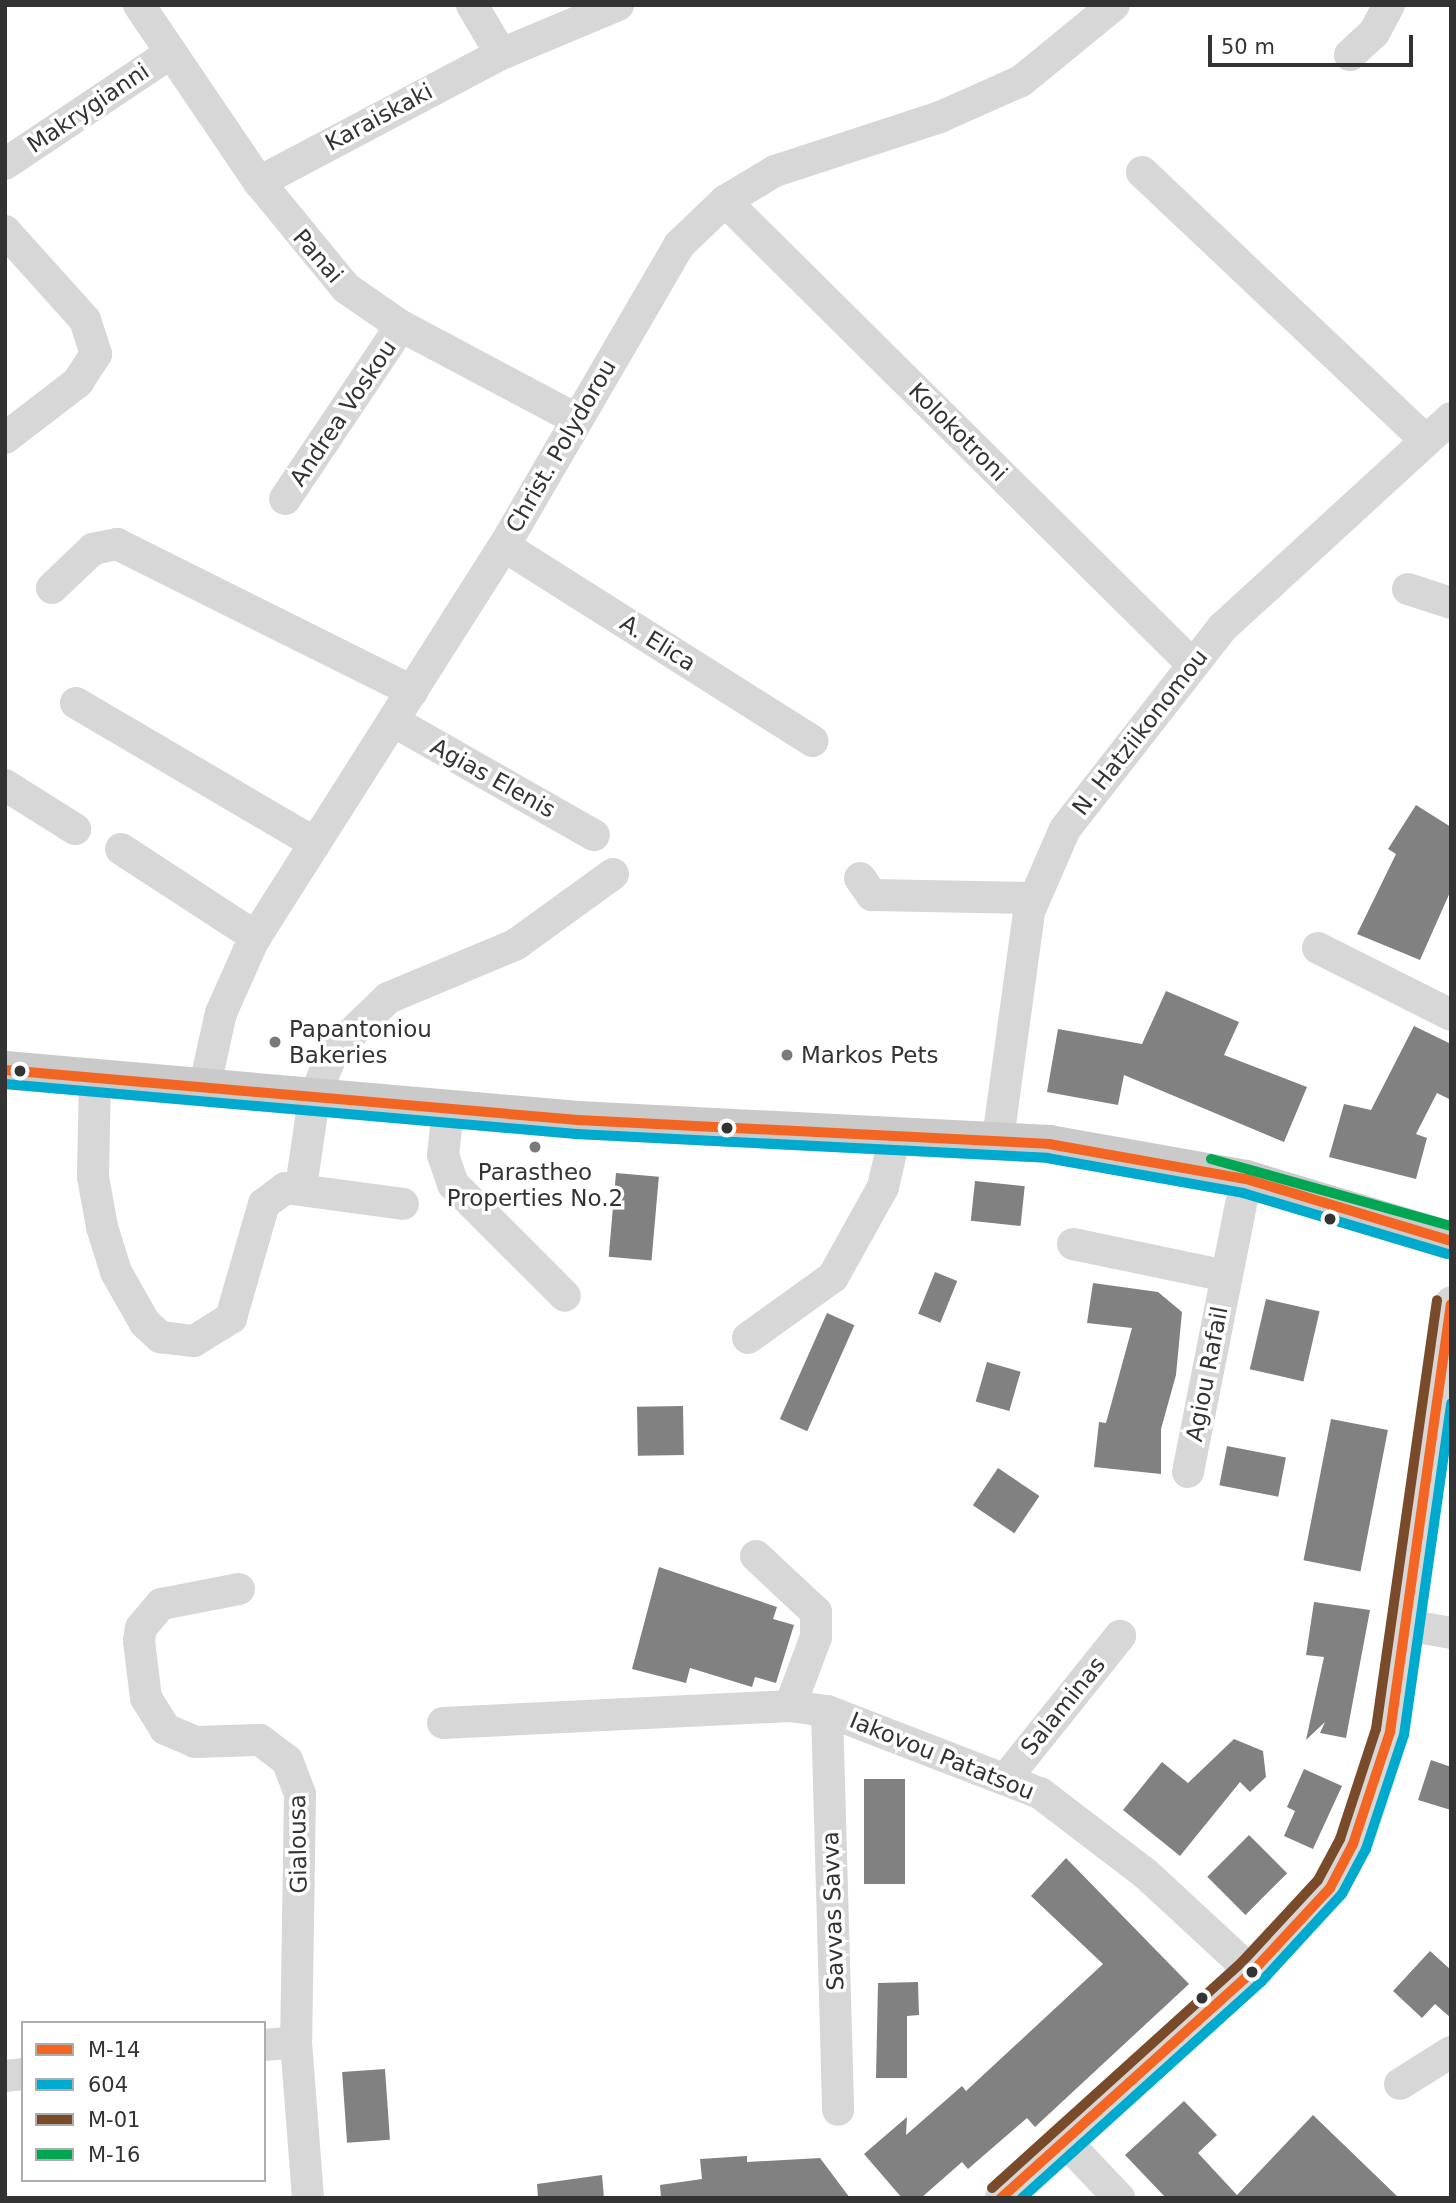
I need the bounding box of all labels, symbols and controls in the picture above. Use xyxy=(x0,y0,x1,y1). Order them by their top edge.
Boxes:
scale bar xyxy=(1211,21,1416,65)
text: 50 m xyxy=(1221,35,1275,59)
street label: Makrygianni xyxy=(22,57,154,159)
street label: Karaiskaki xyxy=(321,77,437,157)
street label: Panai xyxy=(287,224,349,288)
street label: Andrea Voskou xyxy=(284,335,402,491)
street label: Christ. Polydorou xyxy=(500,354,622,538)
street label: Kolokotroni xyxy=(903,377,1013,487)
street label: A. Elica xyxy=(615,609,701,677)
street label: N. Hatziikonomou xyxy=(1067,643,1213,821)
street label: Agias Elenis xyxy=(426,732,560,824)
place label: Papantoniou Bakeries xyxy=(289,1015,432,1069)
marker: Papantoniou Bakeries xyxy=(267,1034,283,1050)
place label: Markos Pets xyxy=(801,1041,938,1069)
marker: Markos Pets xyxy=(779,1047,795,1063)
unlabelled marker xyxy=(13,1064,27,1078)
unlabelled marker xyxy=(720,1121,734,1135)
marker: Parastheo Properties No.2 xyxy=(527,1139,543,1155)
place label: Parastheo Properties No.2 xyxy=(447,1158,623,1212)
unlabelled marker xyxy=(1323,1212,1337,1226)
street label: Agiou Rafail xyxy=(1180,1304,1234,1444)
street label: Salaminas xyxy=(1015,1651,1111,1761)
street label: Iakovou Patatsou xyxy=(846,1706,1038,1806)
street label: Gialousa xyxy=(283,1794,313,1894)
street label: Savvas Savva xyxy=(816,1831,850,1991)
unlabelled marker xyxy=(1245,1965,1259,1979)
unlabelled marker xyxy=(1195,1991,1209,2005)
legend xyxy=(21,2021,266,2182)
text: M-14 xyxy=(88,2038,140,2062)
text: 604 xyxy=(88,2073,128,2097)
text: M-01 xyxy=(88,2108,140,2132)
text: M-16 xyxy=(88,2143,140,2167)

